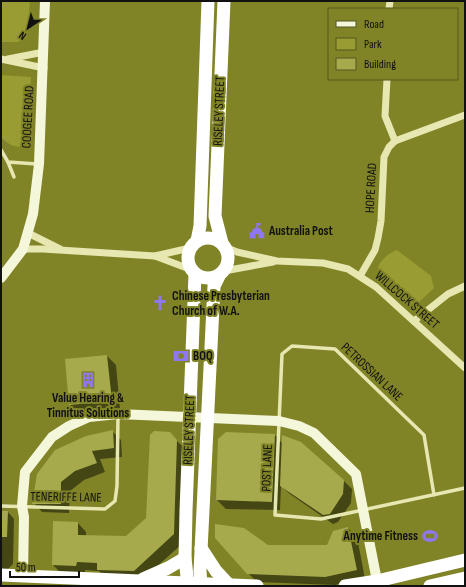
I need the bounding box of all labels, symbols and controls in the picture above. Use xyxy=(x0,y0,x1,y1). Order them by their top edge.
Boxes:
north arrow xyxy=(8,8,48,48)
legend xyxy=(328,8,458,80)
text: Road xyxy=(364,17,384,32)
text: N xyxy=(16,29,29,43)
text: Park xyxy=(364,37,382,52)
text: Building xyxy=(364,57,396,72)
street label: RISELEY STREET xyxy=(210,76,228,146)
street label: COOGEE ROAD xyxy=(18,85,38,149)
street label: HOPE ROAD xyxy=(362,163,380,213)
public building icon: Australia Post xyxy=(248,222,266,240)
place label: Australia Post xyxy=(268,223,334,239)
street label: WILLCOCK STREET xyxy=(371,268,443,332)
place label: Chinese Presbyterian Church of W.A. xyxy=(172,288,270,319)
church icon: Chinese Presbyterian Church of W.A. xyxy=(151,294,169,312)
street label: PETROSSIAN LANE xyxy=(338,339,406,405)
bank icon: BOQ xyxy=(172,347,190,365)
place label: BOQ xyxy=(193,348,213,364)
building icon: Value Hearing & Tinnitus Solutions xyxy=(79,371,97,389)
place label: Value Hearing & Tinnitus Solutions xyxy=(47,390,129,421)
street label: RISELEY STREET xyxy=(180,395,198,465)
street label: POST LANE xyxy=(258,444,276,492)
street label: TENERIFFE LANE xyxy=(30,488,102,506)
sports icon: Anytime Fitness xyxy=(421,527,439,545)
place label: Anytime Fitness xyxy=(343,528,418,544)
scale bar xyxy=(10,553,79,579)
text: 50 m xyxy=(16,560,36,575)

